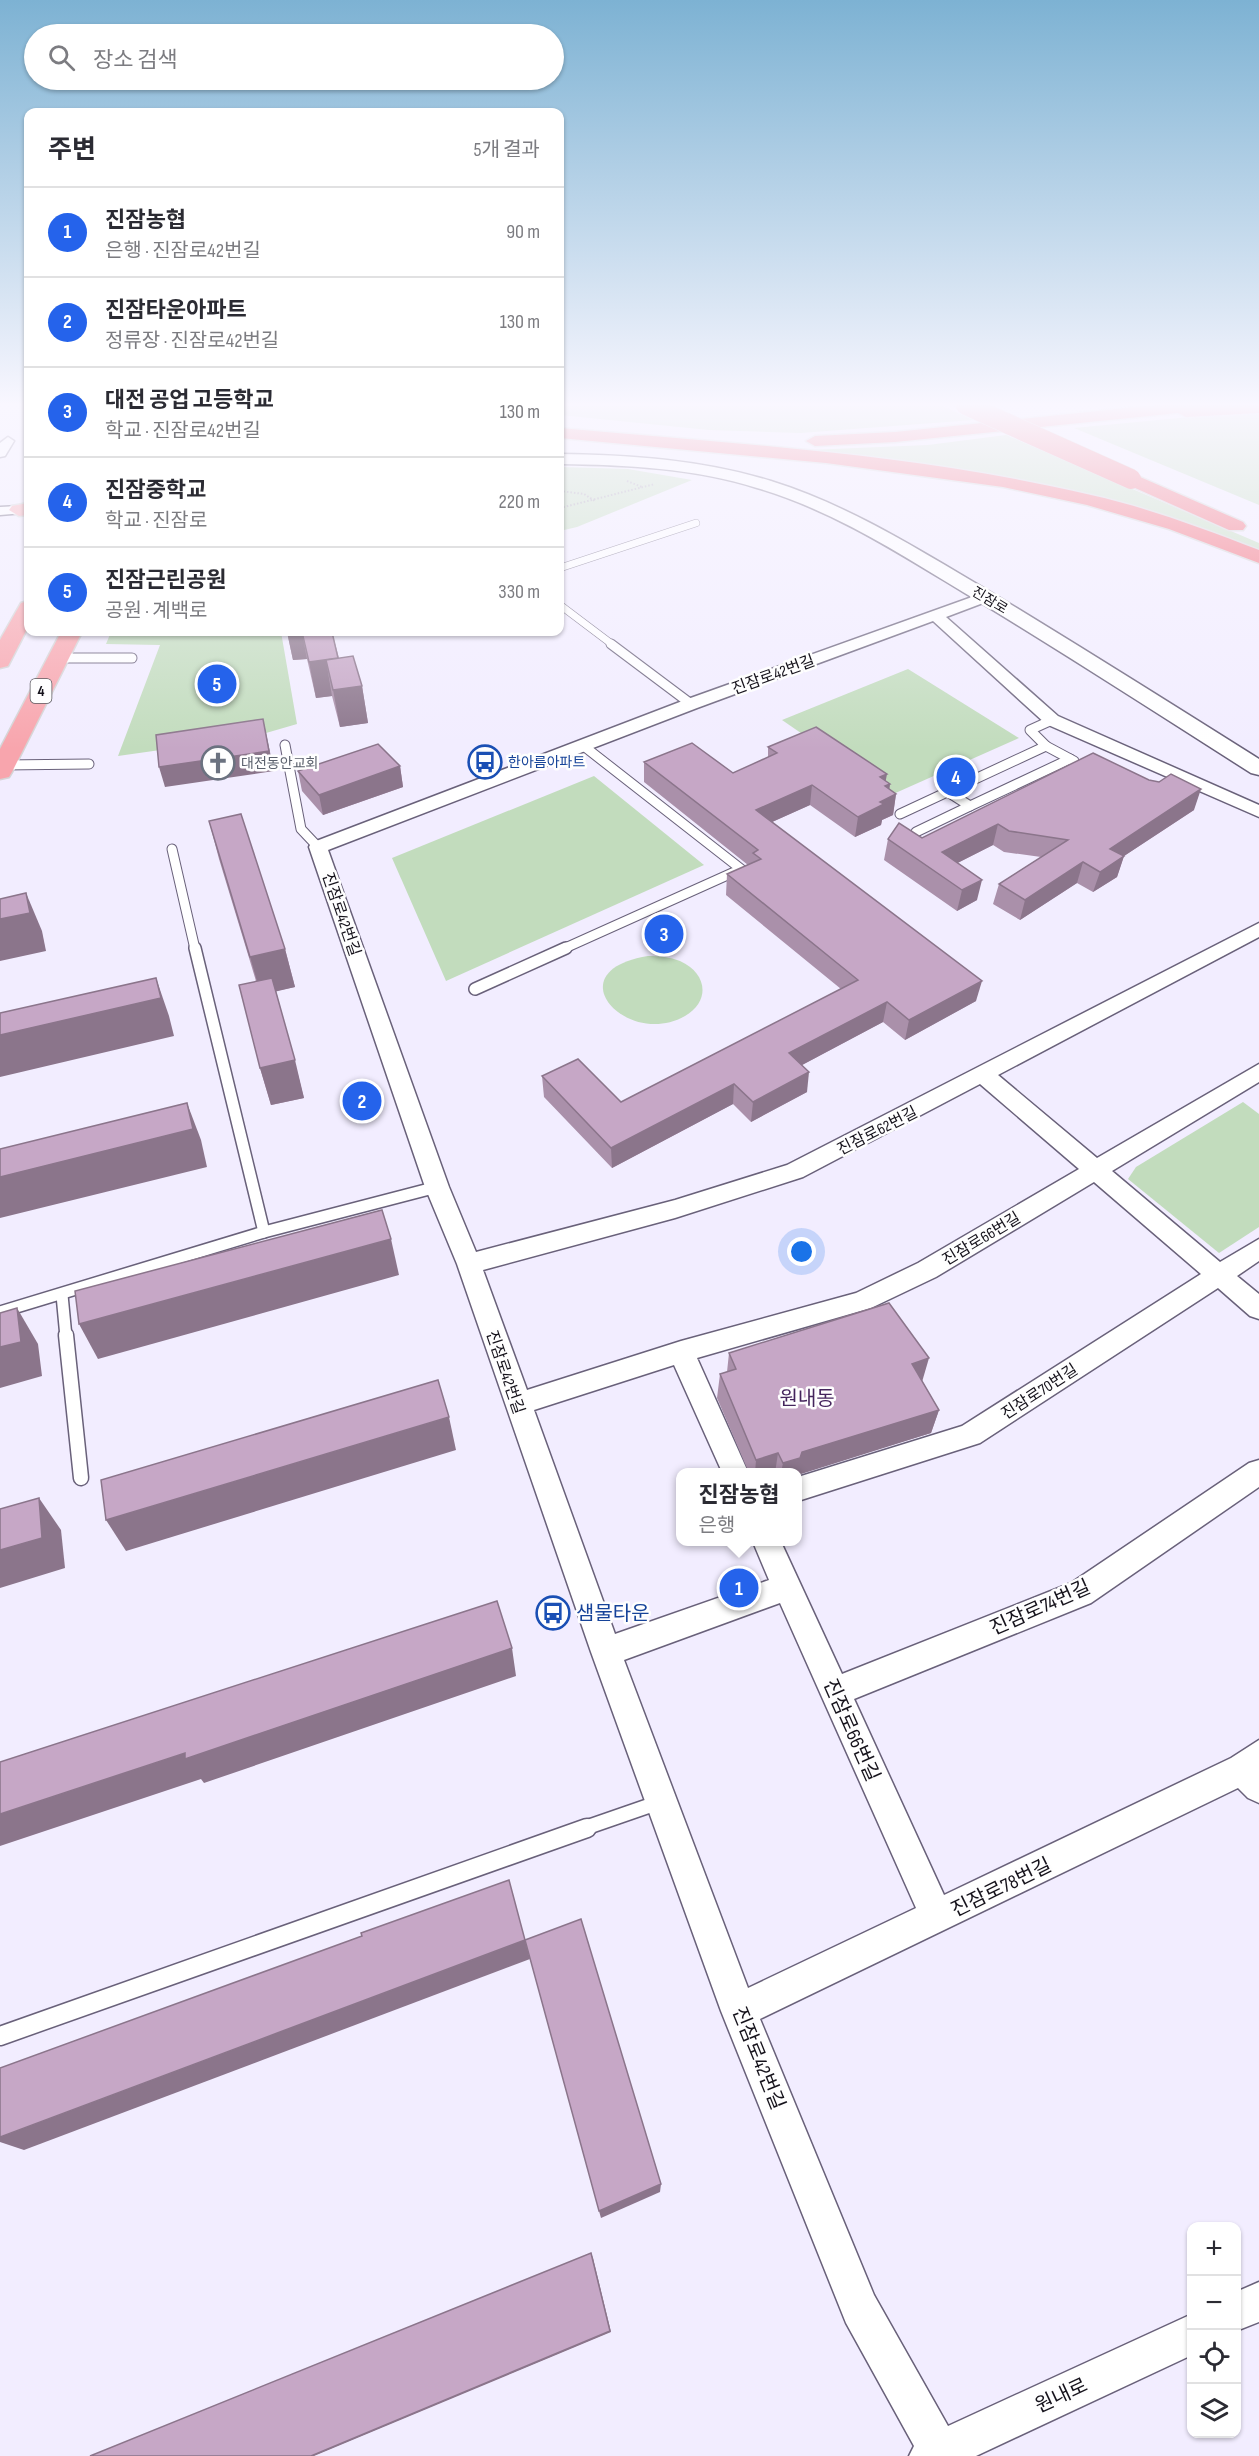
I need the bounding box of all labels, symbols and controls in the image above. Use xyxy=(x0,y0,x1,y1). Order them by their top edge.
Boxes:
search box xyxy=(24,24,564,90)
icon: search xyxy=(45,41,78,74)
text: 장소 검색 xyxy=(93,47,177,74)
text: 주변 xyxy=(48,135,96,166)
text: 5개 결과 xyxy=(474,138,540,162)
text: 진잠농협 xyxy=(105,207,186,234)
text: 1 xyxy=(64,220,71,244)
text: 90 m xyxy=(506,220,540,244)
text: 은행 · 진잠로42번길 xyxy=(105,239,261,263)
text: 진잠타운아파트 xyxy=(105,297,247,324)
text: 2 xyxy=(63,310,72,334)
text: 130 m xyxy=(500,310,540,334)
text: 정류장 · 진잠로42번길 xyxy=(105,329,279,353)
text: 대전 공업 고등학교 xyxy=(105,387,274,414)
text: 3 xyxy=(63,400,72,424)
text: 130 m xyxy=(500,400,540,424)
text: 학교 · 진잠로42번길 xyxy=(105,419,261,443)
text: 진잠중학교 xyxy=(105,477,206,504)
text: 4 xyxy=(63,490,72,514)
text: 220 m xyxy=(499,490,540,514)
text: 학교 · 진잠로 xyxy=(105,509,207,533)
text: 진잠근린공원 xyxy=(105,567,226,594)
text: 5 xyxy=(63,580,72,604)
text: 330 m xyxy=(498,580,540,604)
street label: 진잠로 xyxy=(969,583,1011,618)
text: 공원 · 계백로 xyxy=(105,599,207,623)
street label: 진잠로42번길 xyxy=(729,652,818,699)
pin: 5 xyxy=(198,662,236,706)
road number: 4 xyxy=(30,679,51,703)
bus stop icon: 한아름아파트 xyxy=(467,744,503,780)
church icon: 대전동안교회 xyxy=(200,745,236,781)
place label: 한아름아파트 xyxy=(508,754,585,771)
pin: 4 xyxy=(936,754,976,800)
place label: 대전동안교회 xyxy=(241,755,318,772)
street label: 진잠로42번길 xyxy=(317,870,364,959)
pin: 3 xyxy=(644,912,684,956)
pin: 2 xyxy=(342,1078,382,1124)
street label: 진잠로62번길 xyxy=(834,1103,921,1160)
street label: 진잠로66번길 xyxy=(939,1209,1024,1270)
your location xyxy=(787,1237,816,1266)
street label: 진잠로42번길 xyxy=(481,1328,528,1417)
street label: 진잠로70번길 xyxy=(998,1361,1082,1424)
district label: 원내동 xyxy=(779,1387,835,1411)
popup xyxy=(676,1468,802,1546)
text: 진잠농협 xyxy=(699,1482,779,1509)
text: 은행 xyxy=(699,1514,735,1538)
pin: 1 xyxy=(720,1566,758,1610)
street label: 진잠로74번길 xyxy=(987,1575,1094,1641)
bus stop icon: 샘물타운 xyxy=(535,1595,571,1631)
place label: 샘물타운 xyxy=(576,1602,650,1626)
street label: 진잠로66번길 xyxy=(818,1675,884,1785)
street label: 진잠로78번길 xyxy=(947,1853,1056,1923)
street label: 진잠로42번길 xyxy=(727,2003,790,2113)
map controls xyxy=(1187,2222,1241,2438)
button: + xyxy=(1187,2222,1241,2276)
button: − xyxy=(1187,2276,1241,2330)
button: locate xyxy=(1187,2330,1241,2384)
street label: 원내로 xyxy=(1031,2373,1092,2418)
button: layers xyxy=(1187,2384,1241,2438)

